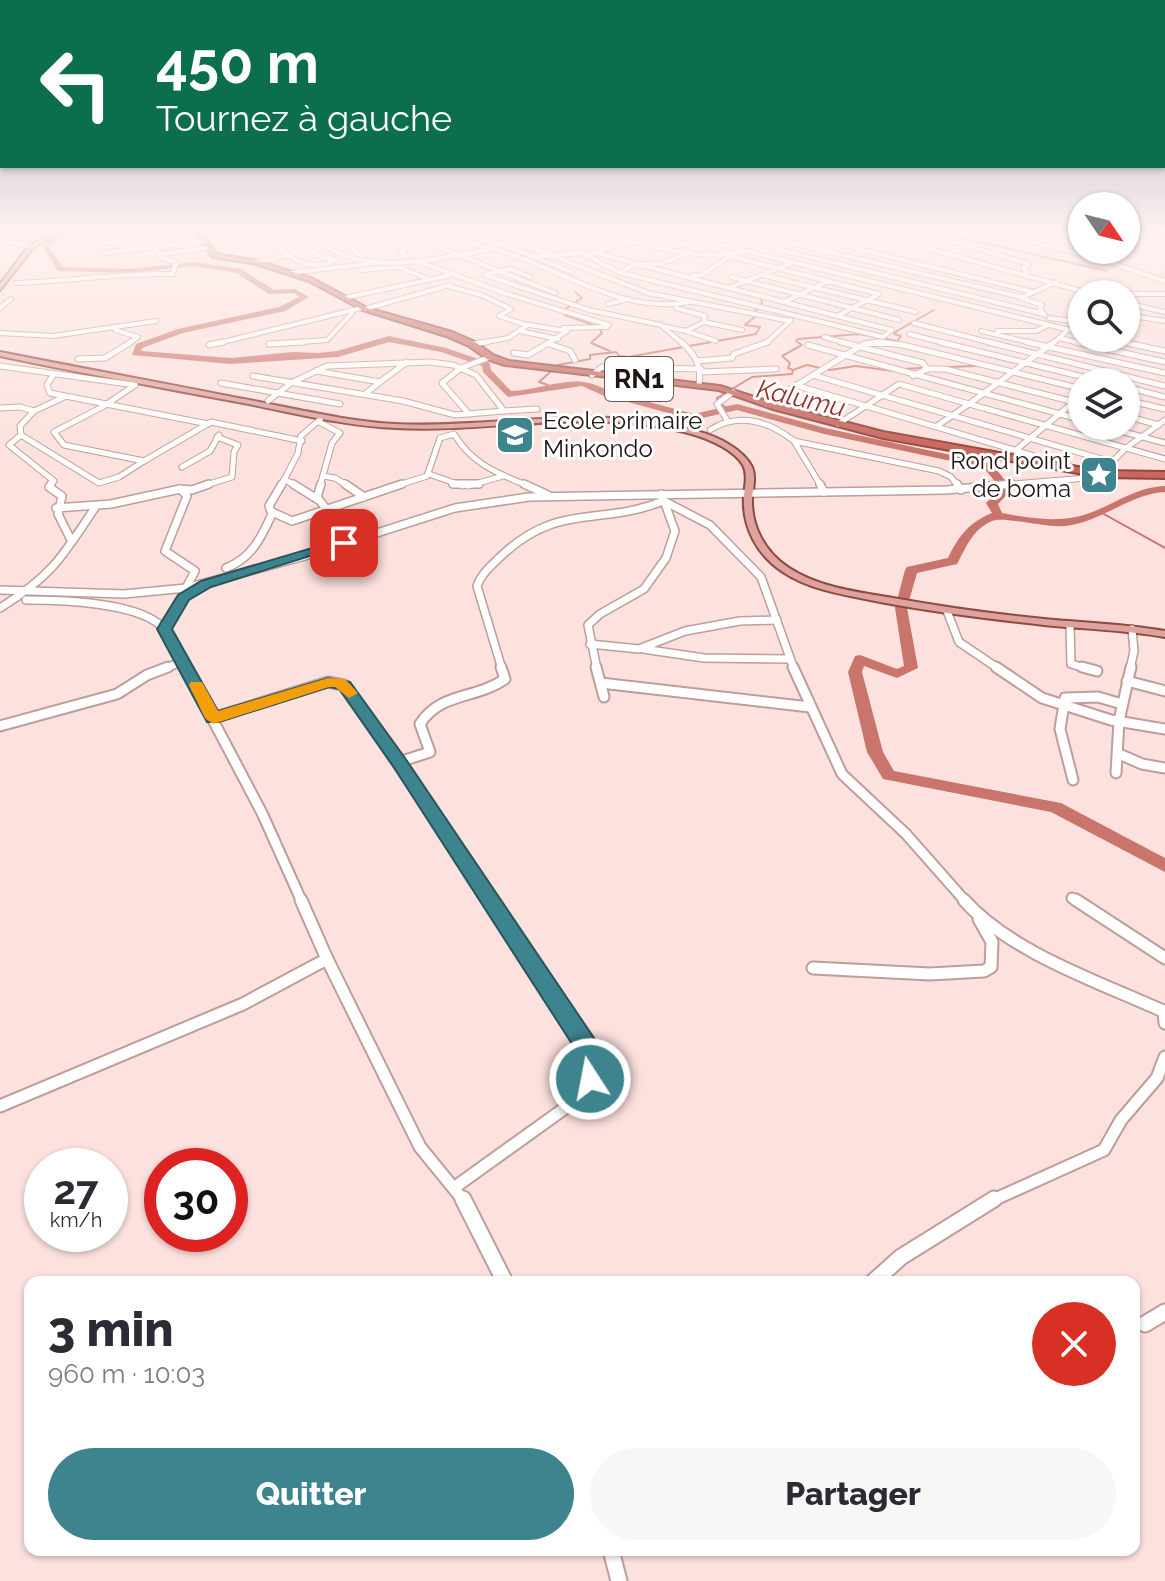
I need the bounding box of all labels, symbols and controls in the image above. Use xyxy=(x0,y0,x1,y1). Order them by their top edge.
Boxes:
text: 450 m xyxy=(156,30,319,96)
icon: left xyxy=(24,32,128,136)
text: Tournez à gauche xyxy=(156,97,452,139)
north arrow xyxy=(1068,192,1140,264)
map controls xyxy=(1068,192,1140,440)
button: search xyxy=(1068,280,1140,352)
road number: RN1 xyxy=(605,357,673,401)
button: layers xyxy=(1068,368,1140,440)
water label: Kalumu xyxy=(754,373,848,423)
place label: Ecole primaire Minkondo xyxy=(543,406,702,463)
school or university icon: Ecole primaire Minkondo xyxy=(494,414,536,456)
place label: Rond point de boma xyxy=(950,446,1071,503)
place icon: Rond point de boma xyxy=(1078,454,1120,496)
pin xyxy=(310,509,378,577)
icon: arrive xyxy=(322,521,366,565)
position arrow xyxy=(548,1037,632,1121)
speed limit sign: 30 xyxy=(144,1148,248,1252)
text: 27 xyxy=(53,1166,98,1213)
text: km/h xyxy=(50,1208,102,1232)
text: 3 min xyxy=(48,1301,174,1357)
button: close xyxy=(1032,1302,1116,1386)
text: 960 m · 10:03 xyxy=(48,1359,205,1389)
button: Quitter xyxy=(48,1448,574,1540)
button: Partager xyxy=(590,1448,1116,1540)

